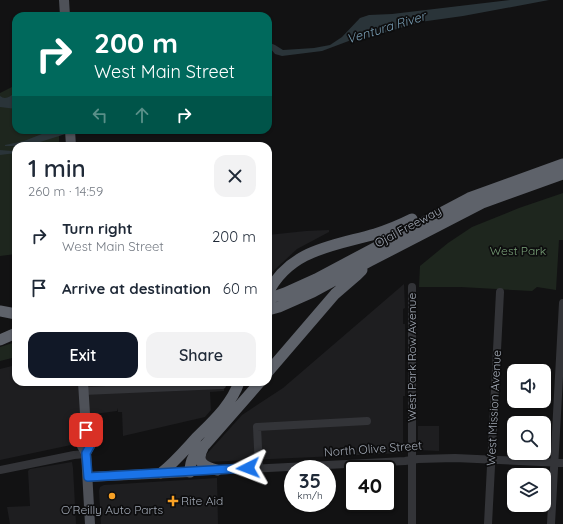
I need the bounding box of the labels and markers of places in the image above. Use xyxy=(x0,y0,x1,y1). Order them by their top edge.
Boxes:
pin xyxy=(69,413,103,447)
marker: O'Reilly Auto Parts xyxy=(107,491,117,501)
place label: Rite Aid xyxy=(181,493,223,508)
marker: Rite Aid xyxy=(168,496,178,506)
place label: O'Reilly Auto Parts xyxy=(61,502,163,517)

